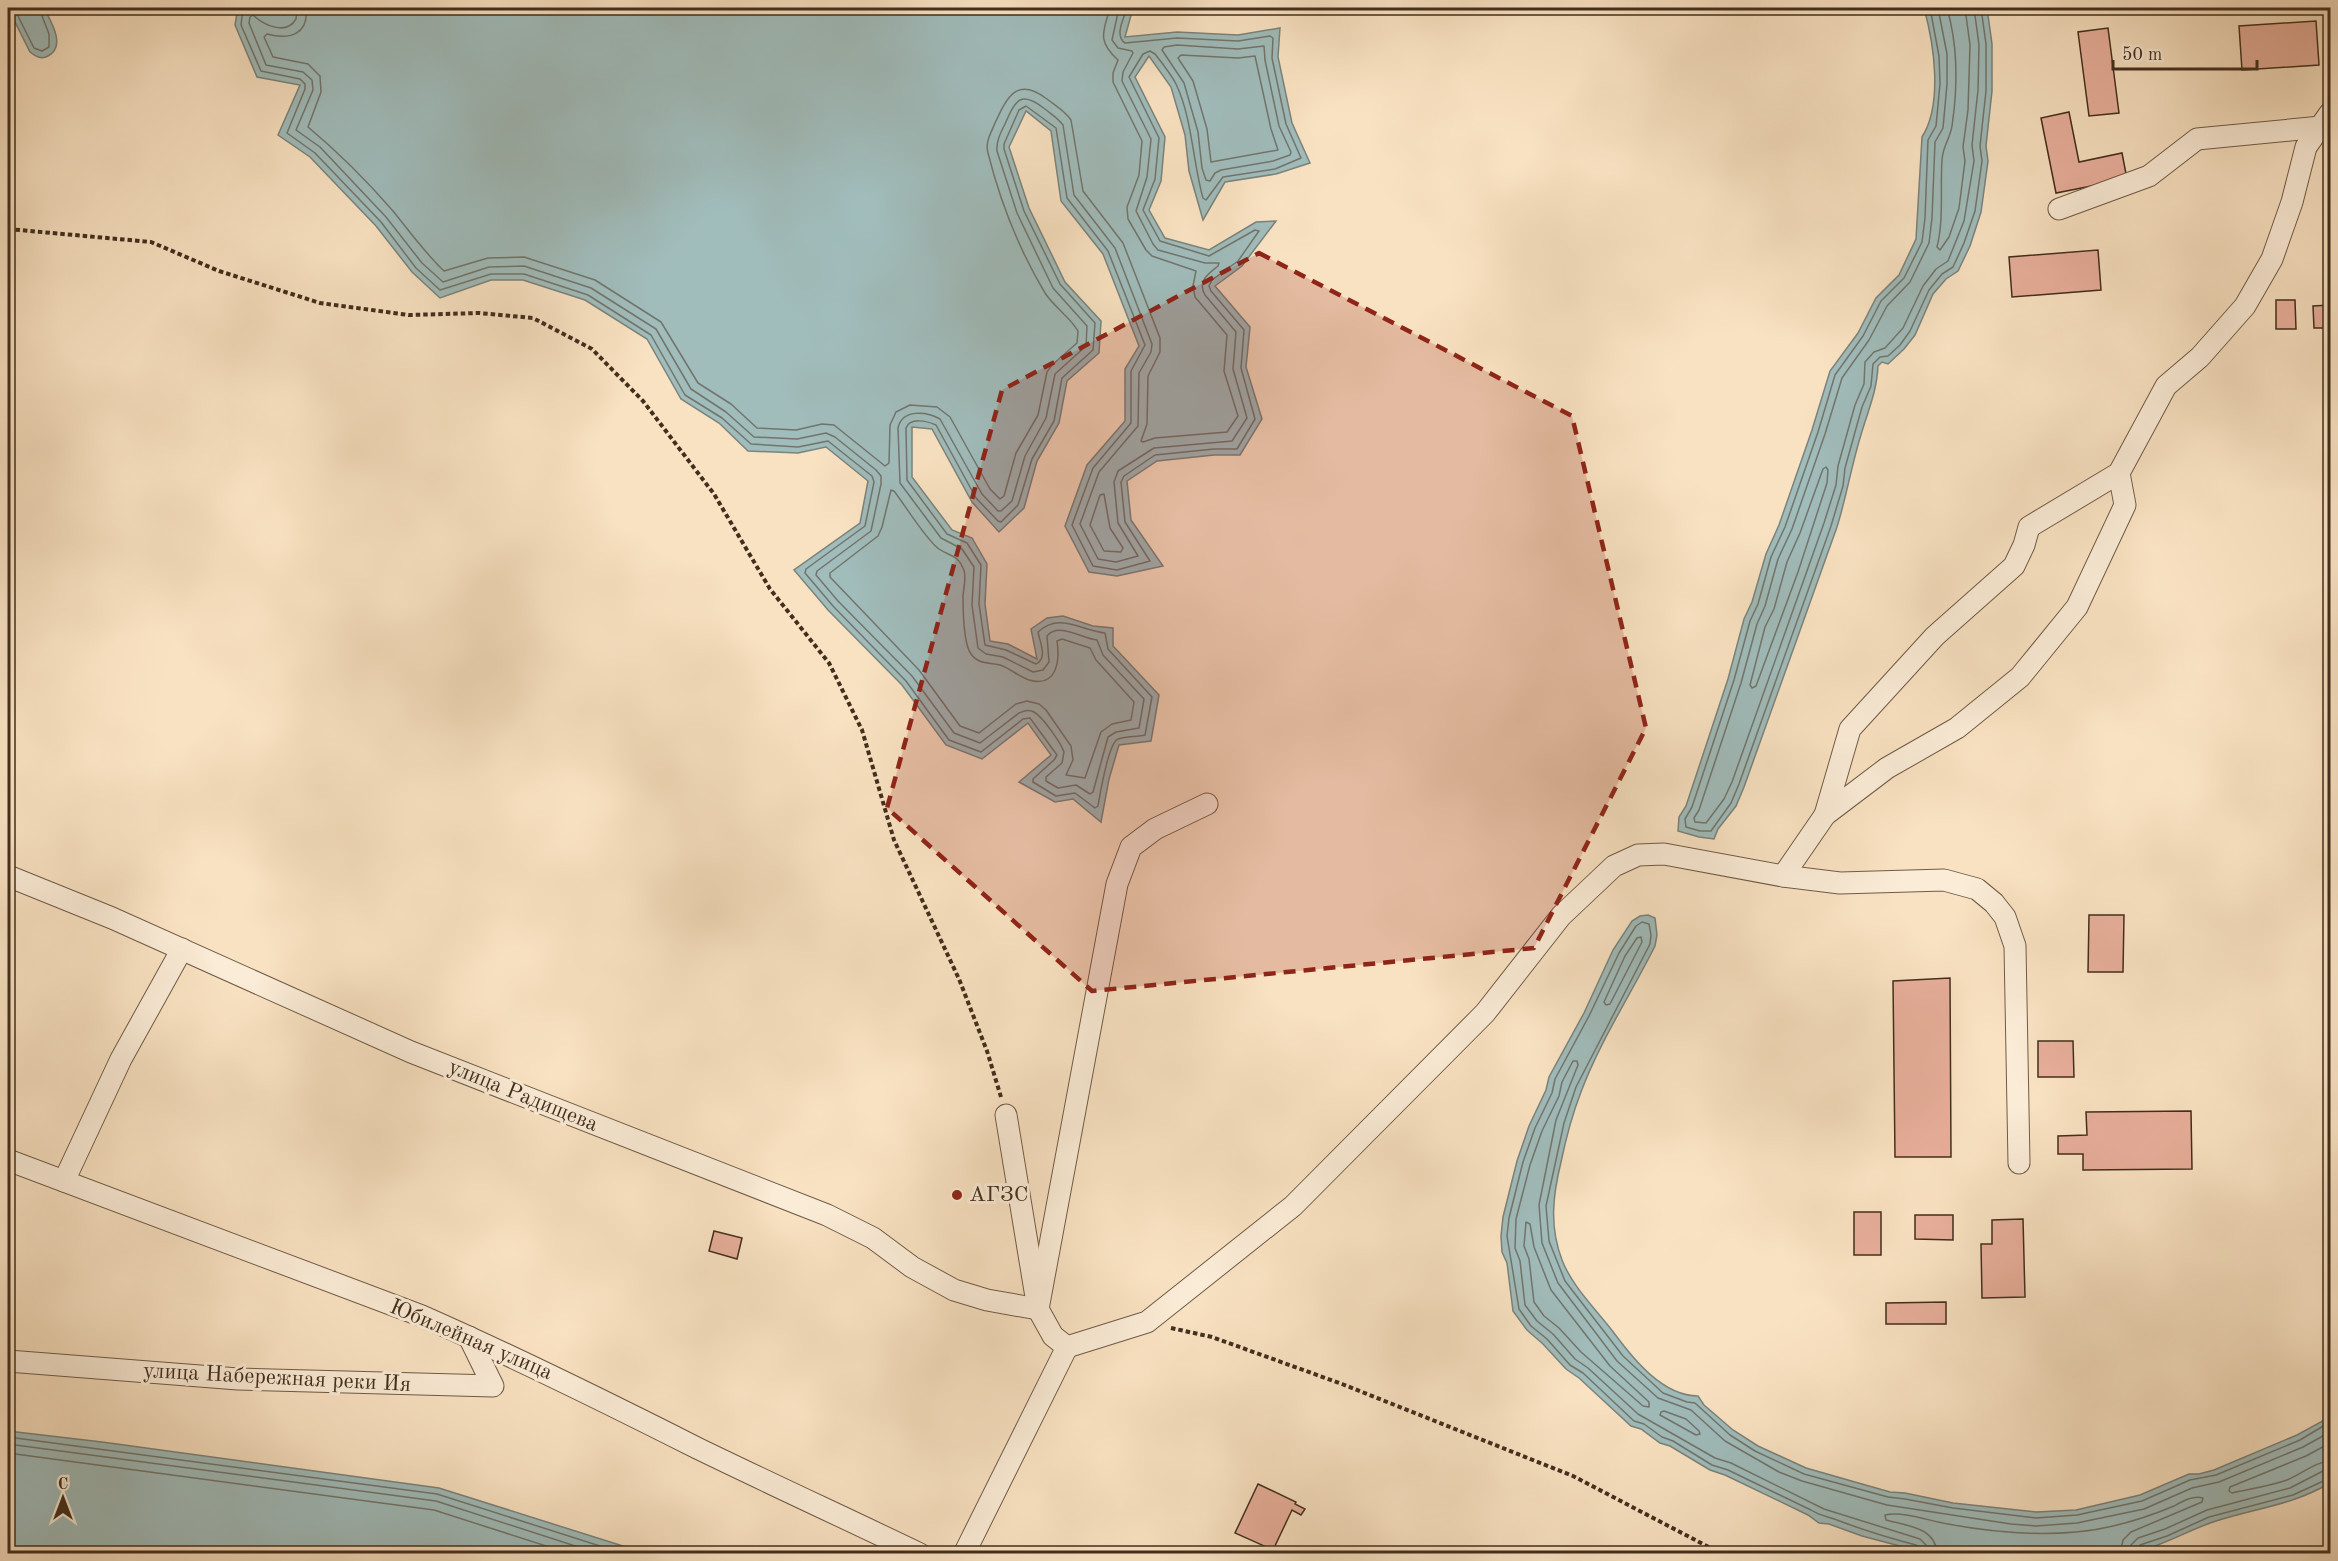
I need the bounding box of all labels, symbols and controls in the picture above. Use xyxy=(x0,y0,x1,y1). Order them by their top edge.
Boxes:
scale bar xyxy=(2113,33,2257,71)
text: 50 m xyxy=(2122,46,2162,64)
street label: улица Радищева xyxy=(445,1056,601,1136)
place label: АГЗС xyxy=(969,1184,1029,1206)
marker: АГЗС xyxy=(950,1188,964,1202)
street label: Юбилейная улица xyxy=(386,1296,556,1384)
street label: улица Набережная реки Ия xyxy=(142,1360,412,1396)
north arrow xyxy=(33,1468,93,1528)
text: С xyxy=(58,1477,68,1493)

